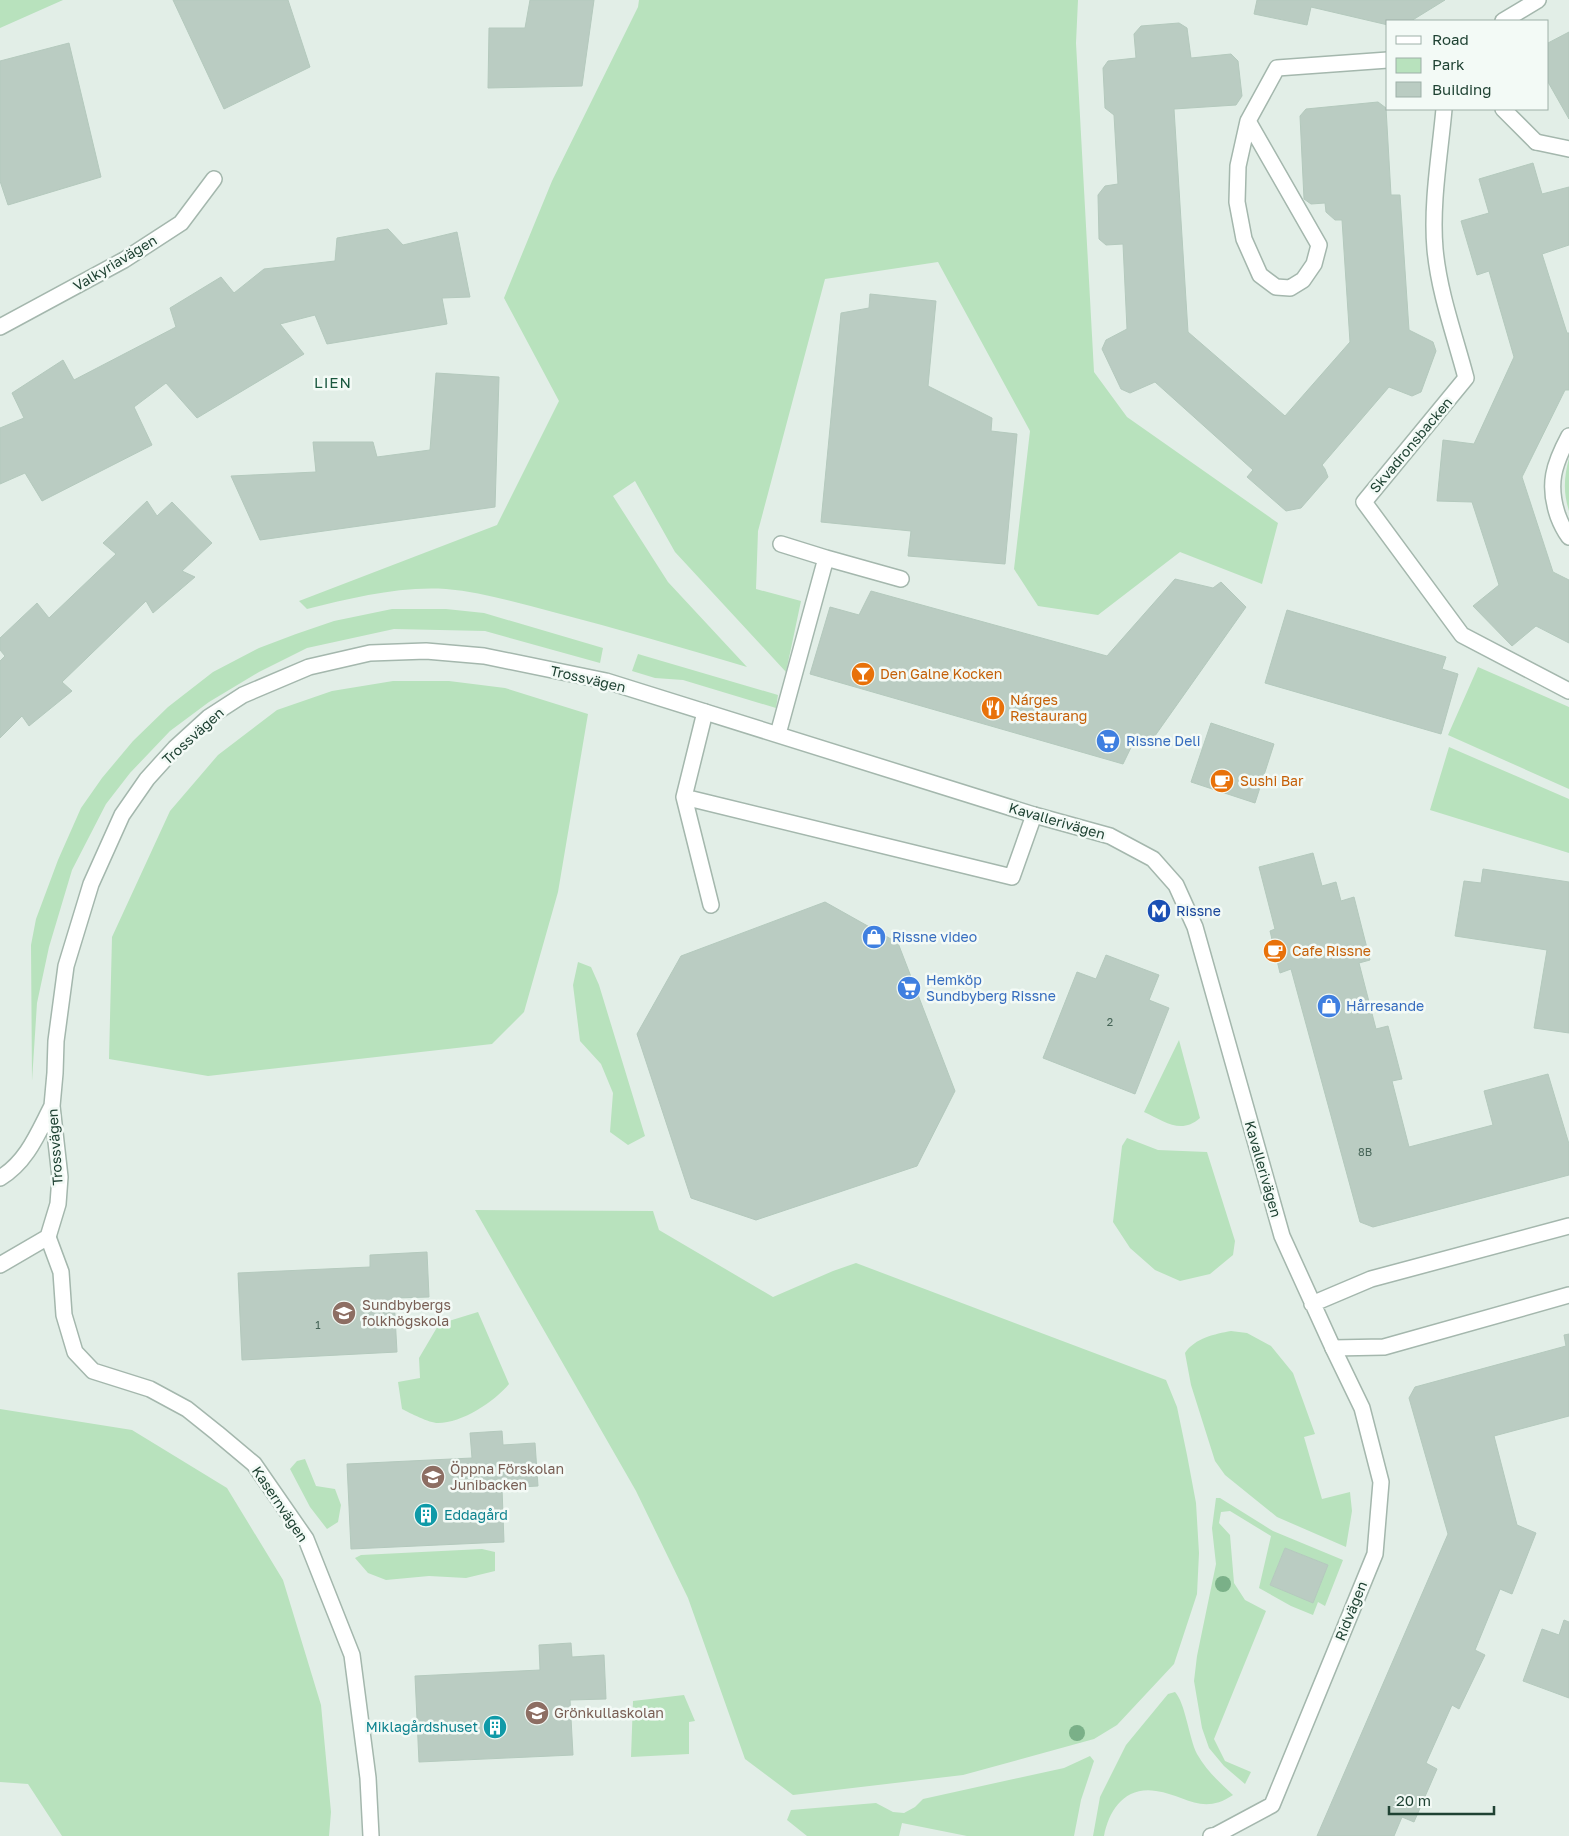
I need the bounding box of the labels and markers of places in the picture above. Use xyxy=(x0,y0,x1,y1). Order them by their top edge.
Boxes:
bar icon: Den Galne Kocken xyxy=(850,661,876,687)
place label: Den Galne Kocken xyxy=(880,665,1002,682)
place label: Nárges Restaurang xyxy=(1010,691,1087,724)
restaurant icon: Nárges Restaurang xyxy=(980,695,1006,721)
supermarket icon: Rissne Deli xyxy=(1095,728,1121,754)
place label: Rissne Deli xyxy=(1126,732,1201,749)
cafe icon: Sushi Bar xyxy=(1209,768,1235,794)
place label: Sushi Bar xyxy=(1240,772,1304,789)
metro station icon: Rissne xyxy=(1146,898,1172,924)
place label: Rissne xyxy=(1176,902,1221,919)
shop icon: Rissne video xyxy=(861,924,887,950)
place label: Rissne video xyxy=(892,928,977,945)
cafe icon: Cafe Rissne xyxy=(1262,938,1288,964)
place label: Cafe Rissne xyxy=(1292,942,1371,959)
place label: Hemköp Sundbyberg Rissne xyxy=(926,971,1056,1004)
supermarket icon: Hemköp Sundbyberg Rissne xyxy=(896,975,922,1001)
shop icon: Hårresande xyxy=(1316,993,1342,1019)
place label: Hårresande xyxy=(1346,997,1424,1014)
place label: Sundbybergs folkhögskola xyxy=(362,1296,451,1329)
school or university icon: Sundbybergs folkhögskola xyxy=(331,1300,357,1326)
place label: Öppna Förskolan Junibacken xyxy=(450,1460,564,1493)
school or university icon: Öppna Förskolan Junibacken xyxy=(420,1464,446,1490)
building icon: Eddagård xyxy=(413,1502,439,1528)
place label: Eddagård xyxy=(444,1506,508,1523)
school or university icon: Grönkullaskolan xyxy=(524,1700,550,1726)
place label: Grönkullaskolan xyxy=(554,1704,664,1721)
building icon: Miklagårdshuset xyxy=(482,1714,508,1740)
place label: Miklagårdshuset xyxy=(366,1718,478,1735)

